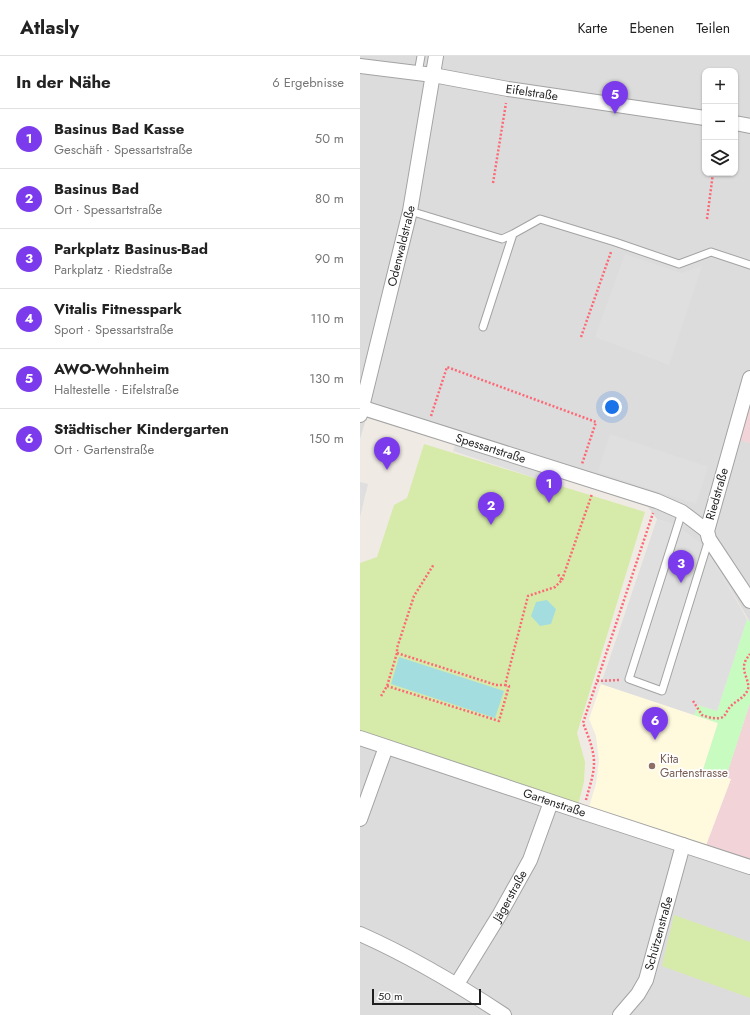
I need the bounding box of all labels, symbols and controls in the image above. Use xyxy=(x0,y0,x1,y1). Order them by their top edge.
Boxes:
text: Atlasly xyxy=(20,14,79,41)
text: Karte xyxy=(577,18,607,38)
text: Ebenen xyxy=(629,18,674,38)
text: Teilen xyxy=(696,18,730,38)
map controls xyxy=(702,68,738,176)
button: + xyxy=(702,68,738,104)
text: In der Nähe xyxy=(16,70,111,94)
text: 6 Ergebnisse xyxy=(272,73,344,92)
street label: Eifelstraße xyxy=(504,80,559,105)
pin: 5 xyxy=(602,81,628,114)
button: − xyxy=(702,104,738,140)
text: Basinus Bad Kasse xyxy=(54,118,184,140)
text: 1 xyxy=(26,129,32,148)
text: 50 m xyxy=(315,129,344,148)
text: Geschäft · Spessartstraße xyxy=(54,140,193,159)
button: layers xyxy=(702,140,738,176)
text: Basinus Bad xyxy=(54,178,139,200)
text: 2 xyxy=(25,189,33,208)
text: 80 m xyxy=(315,189,344,208)
text: Ort · Spessartstraße xyxy=(54,200,162,219)
street label: Odenwaldstraße xyxy=(383,204,420,288)
text: Parkplatz Basinus-Bad xyxy=(54,238,208,260)
text: 3 xyxy=(25,249,33,268)
text: 90 m xyxy=(315,249,344,268)
text: Parkplatz · Riedstraße xyxy=(54,260,173,279)
text: Vitalis Fitnesspark xyxy=(54,298,182,320)
text: 4 xyxy=(24,309,34,328)
text: 110 m xyxy=(310,309,344,328)
text: Sport · Spessartstraße xyxy=(54,320,174,339)
text: AWO-Wohnheim xyxy=(54,358,169,380)
text: 5 xyxy=(25,369,33,388)
text: 130 m xyxy=(309,369,344,388)
text: Haltestelle · Eifelstraße xyxy=(54,380,179,399)
your location xyxy=(602,397,622,417)
text: Städtischer Kindergarten xyxy=(54,418,229,440)
text: 6 xyxy=(25,429,33,448)
text: 150 m xyxy=(309,429,344,448)
street label: Spessartstraße xyxy=(453,429,528,468)
pin: 4 xyxy=(374,437,400,470)
text: Ort · Gartenstraße xyxy=(54,440,154,459)
street label: Riedstraße xyxy=(701,466,733,522)
pin: 1 xyxy=(536,470,562,503)
pin: 2 xyxy=(478,492,504,525)
pin: 3 xyxy=(668,550,694,583)
pin: 6 xyxy=(642,707,668,740)
place label: Kita Gartenstrasse xyxy=(660,750,728,782)
marker: Kita Gartenstrasse xyxy=(647,761,657,771)
street label: Gartenstraße xyxy=(521,784,588,822)
street label: Jägerstraße xyxy=(487,867,532,927)
street label: Schützenstraße xyxy=(640,894,678,973)
scale bar xyxy=(372,987,481,1006)
text: 50 m xyxy=(378,988,403,1004)

